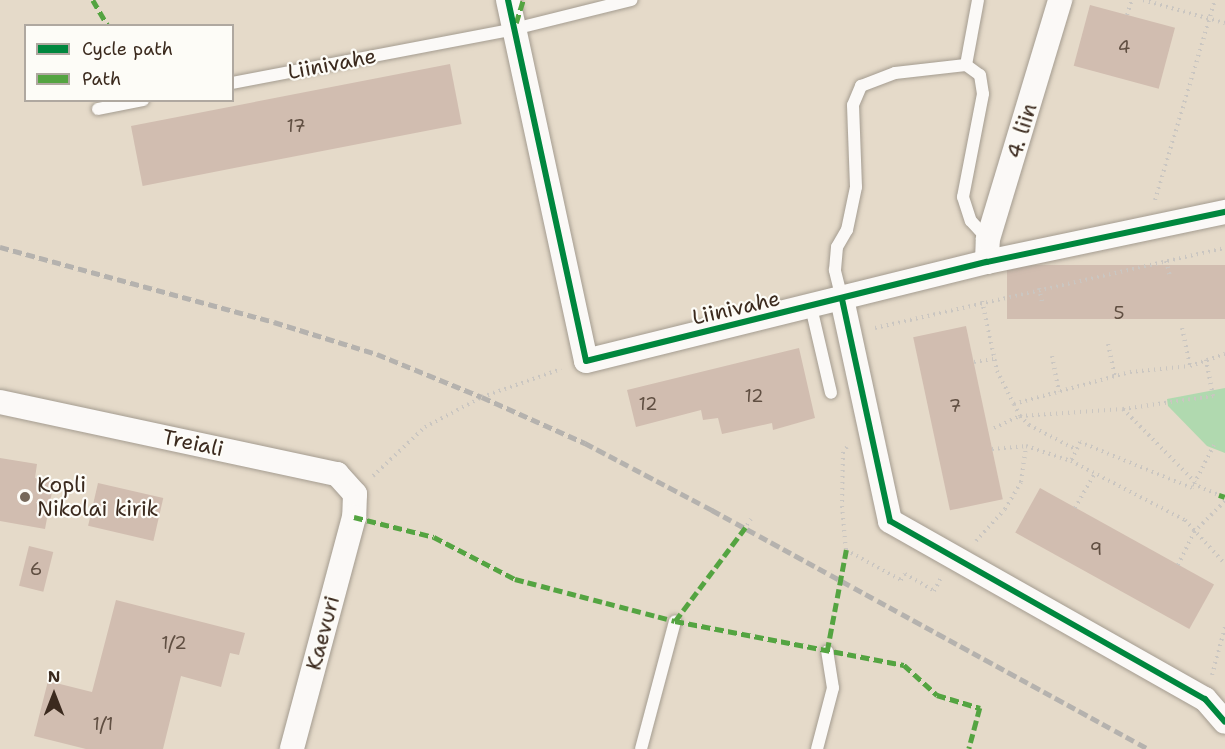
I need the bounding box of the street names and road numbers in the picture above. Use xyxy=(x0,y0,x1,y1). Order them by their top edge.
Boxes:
street label: Liinivahe xyxy=(286,43,378,85)
street label: 4. liin xyxy=(1002,100,1042,162)
street label: Liinivahe xyxy=(690,286,782,330)
street label: Treiali xyxy=(160,424,226,462)
street label: Kaevuri xyxy=(301,593,345,673)

